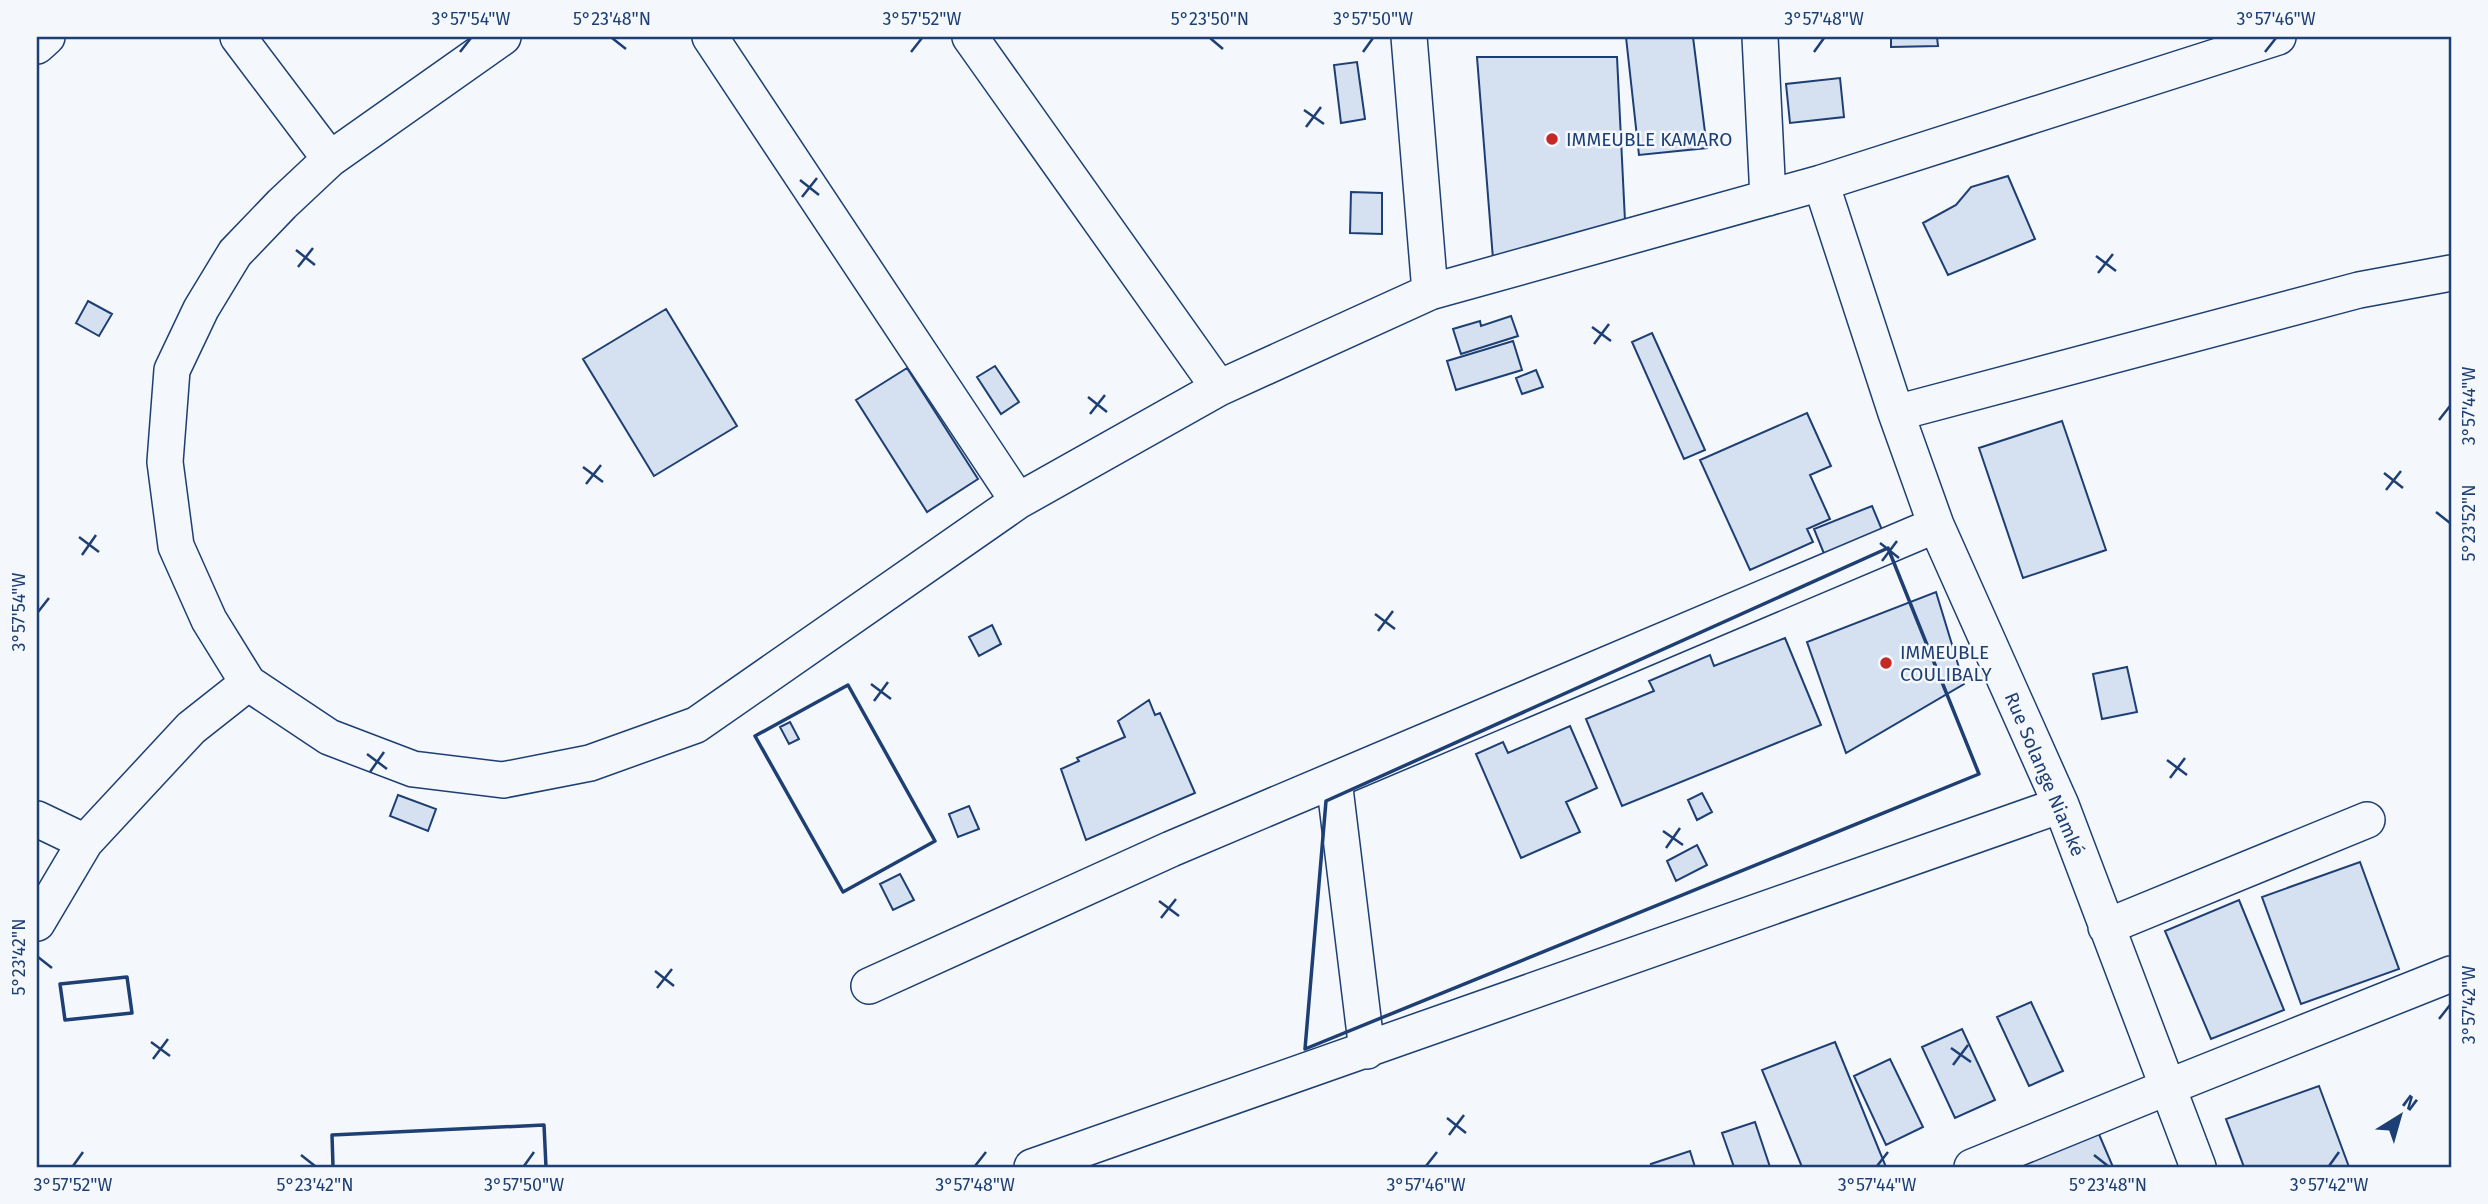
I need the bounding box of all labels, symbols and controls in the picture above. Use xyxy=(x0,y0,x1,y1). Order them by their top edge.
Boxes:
text: 3°57'54"W xyxy=(432,8,511,30)
text: 5°23'48"N xyxy=(573,8,651,30)
text: 3°57'52"W xyxy=(883,8,962,30)
text: 5°23'50"N xyxy=(1171,8,1249,30)
text: 3°57'50"W xyxy=(1333,8,1413,30)
text: 3°57'48"W xyxy=(1784,8,1864,30)
text: 3°57'46"W xyxy=(2236,8,2316,30)
place label: IMMEUBLE KAMARO xyxy=(1566,128,1732,151)
marker: IMMEUBLE KAMARO xyxy=(1544,131,1560,147)
text: 3°57'44"W xyxy=(2458,367,2480,445)
text: 5°23'52"N xyxy=(2458,484,2480,562)
text: 3°57'54"W xyxy=(8,572,30,651)
place label: IMMEUBLE COULIBALY xyxy=(1900,641,1992,686)
marker: IMMEUBLE COULIBALY xyxy=(1878,655,1894,671)
street label: Rue Solange Niamké xyxy=(2000,689,2090,860)
text: 5°23'42"N xyxy=(8,919,30,995)
text: 3°57'42"W xyxy=(2458,966,2480,1044)
north arrow xyxy=(2366,1082,2436,1152)
text: N xyxy=(2398,1090,2422,1116)
text: 3°57'52"W xyxy=(34,1174,113,1196)
text: 5°23'42"N xyxy=(277,1174,353,1196)
text: 3°57'50"W xyxy=(484,1174,564,1196)
text: 3°57'48"W xyxy=(935,1174,1015,1196)
text: 3°57'46"W xyxy=(1386,1174,1466,1196)
text: 3°57'44"W xyxy=(1838,1174,1916,1196)
text: 5°23'48"N xyxy=(2069,1174,2147,1196)
text: 3°57'42"W xyxy=(2290,1174,2368,1196)

